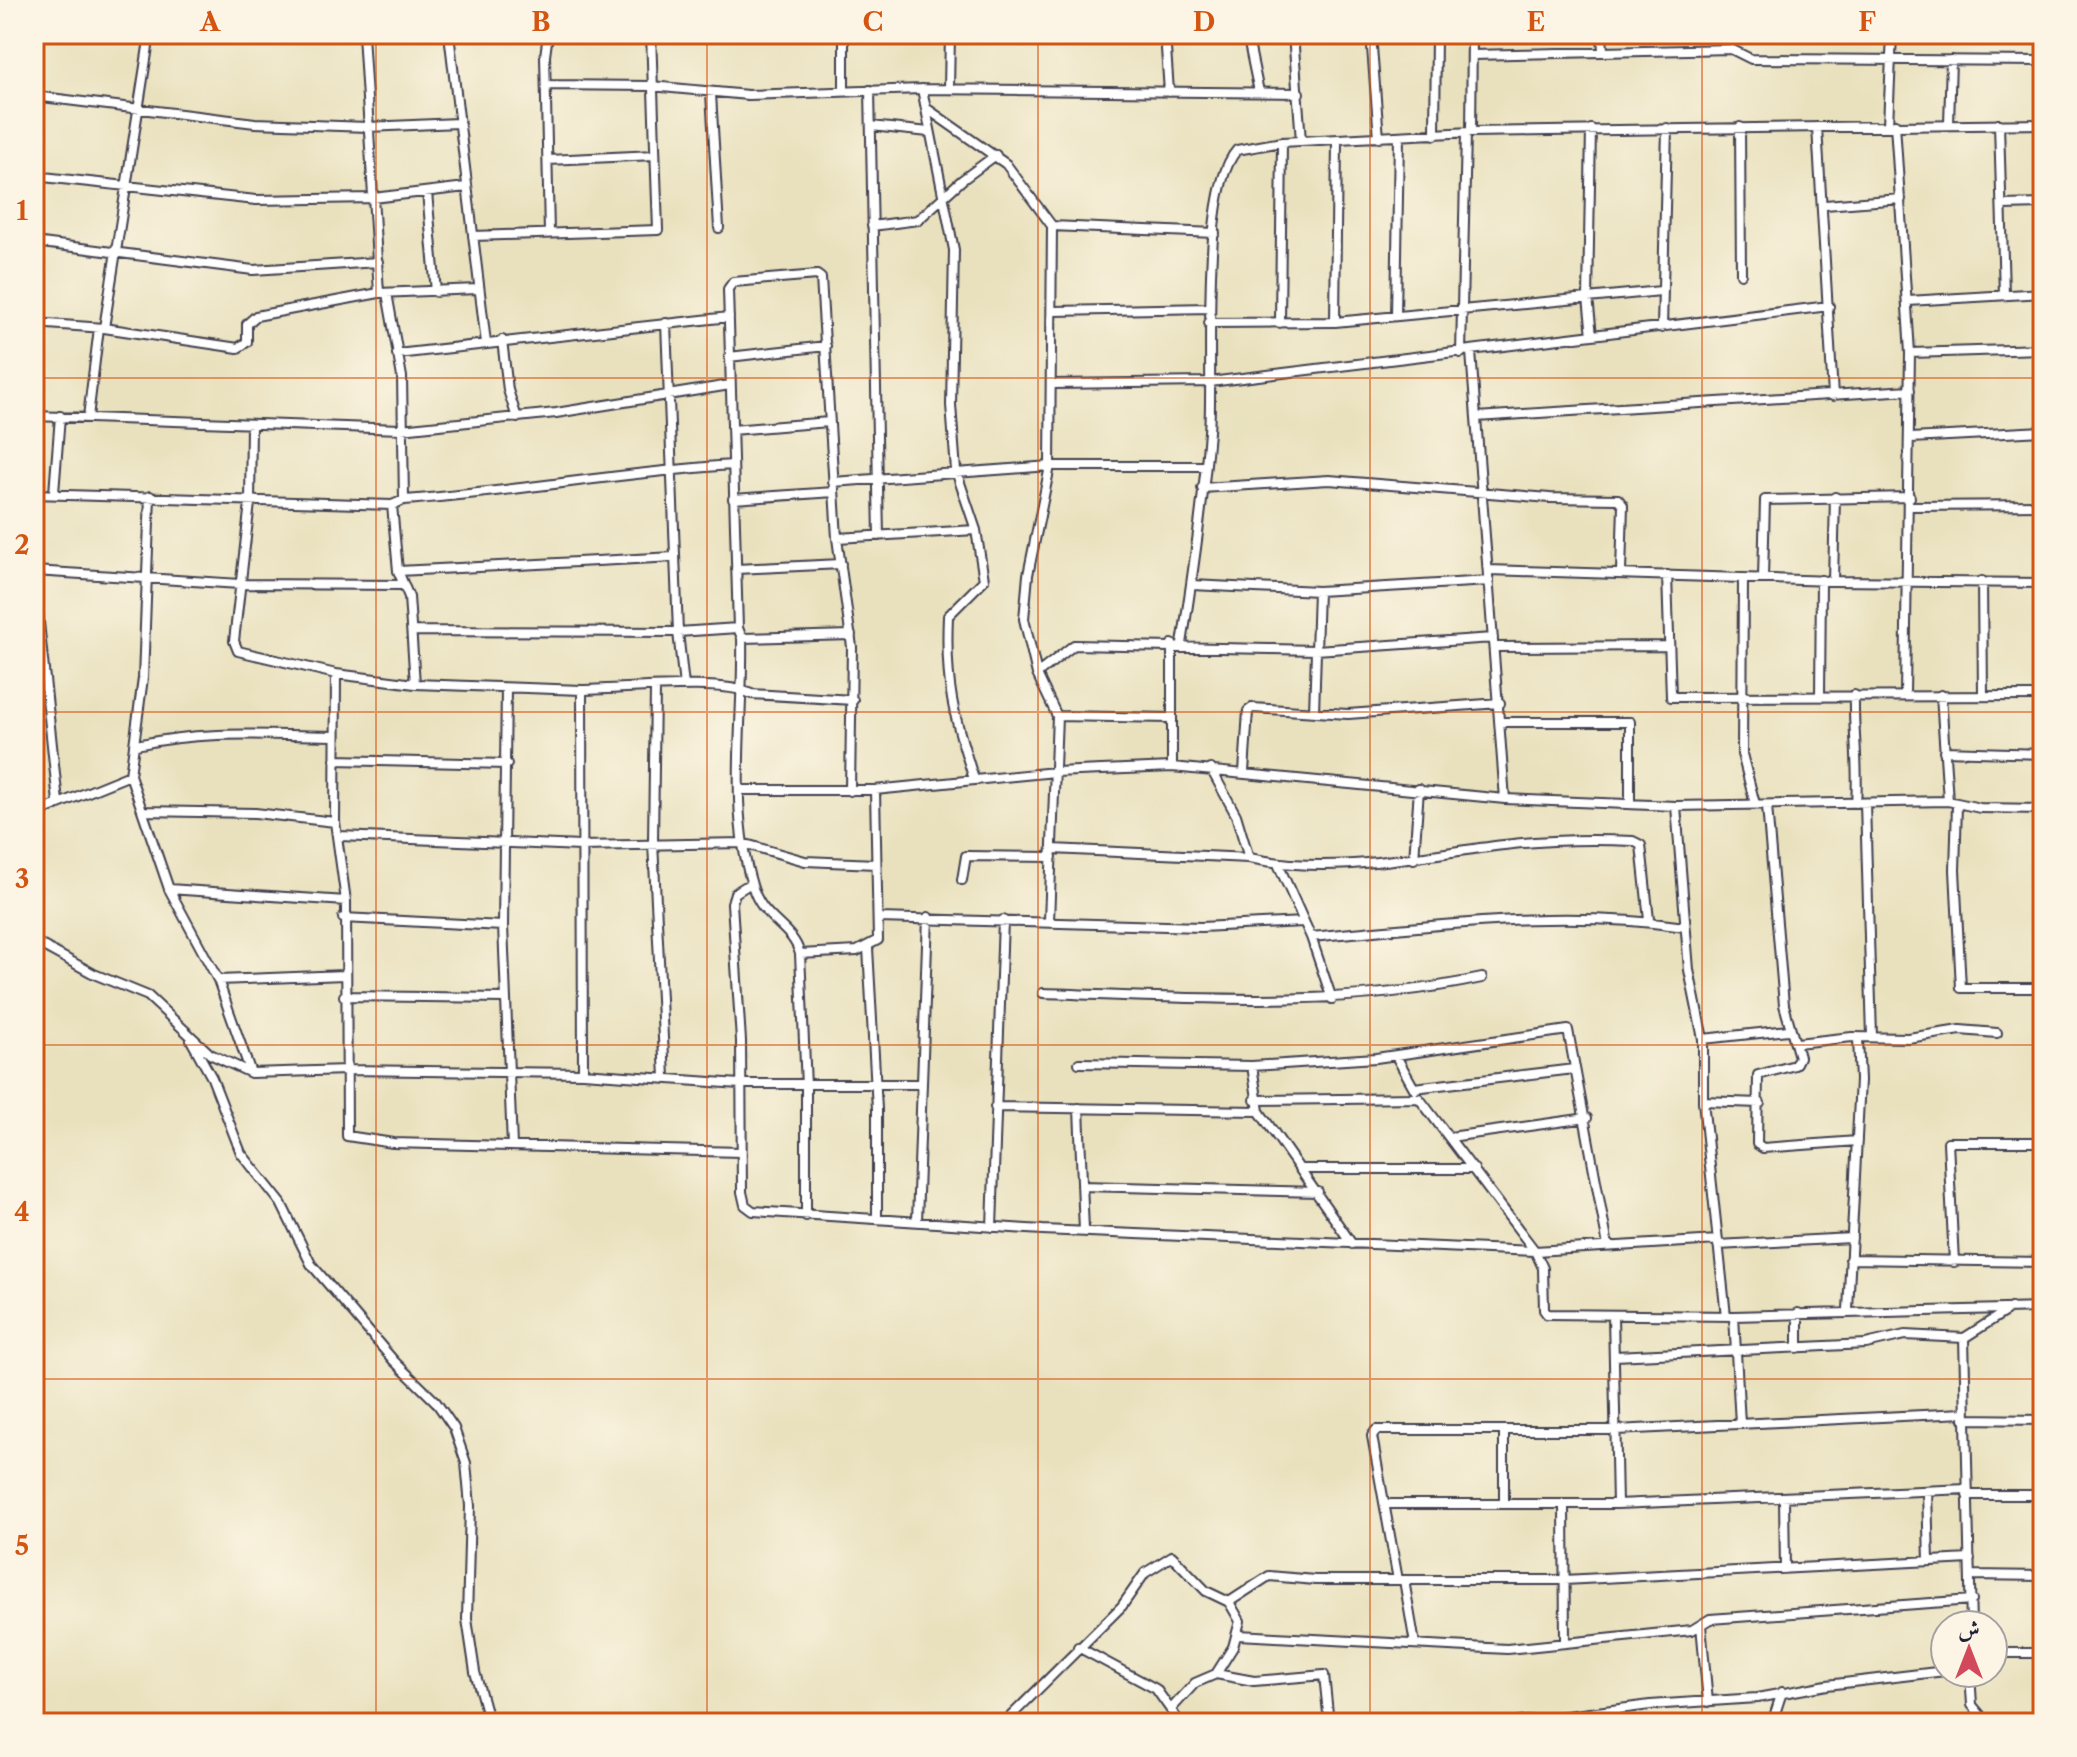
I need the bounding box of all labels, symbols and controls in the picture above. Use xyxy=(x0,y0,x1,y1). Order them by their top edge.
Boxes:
text: A xyxy=(199,6,221,38)
text: B xyxy=(531,6,551,38)
text: C xyxy=(863,6,883,38)
text: D xyxy=(1193,6,1215,38)
text: E xyxy=(1527,6,1545,38)
text: F xyxy=(1858,6,1876,38)
text: 1 xyxy=(16,195,28,227)
text: 2 xyxy=(14,529,30,561)
text: 3 xyxy=(15,863,29,895)
text: 4 xyxy=(14,1196,30,1228)
text: 5 xyxy=(15,1530,29,1562)
north arrow xyxy=(1929,1609,2009,1689)
text: ش xyxy=(1958,1616,1980,1643)

